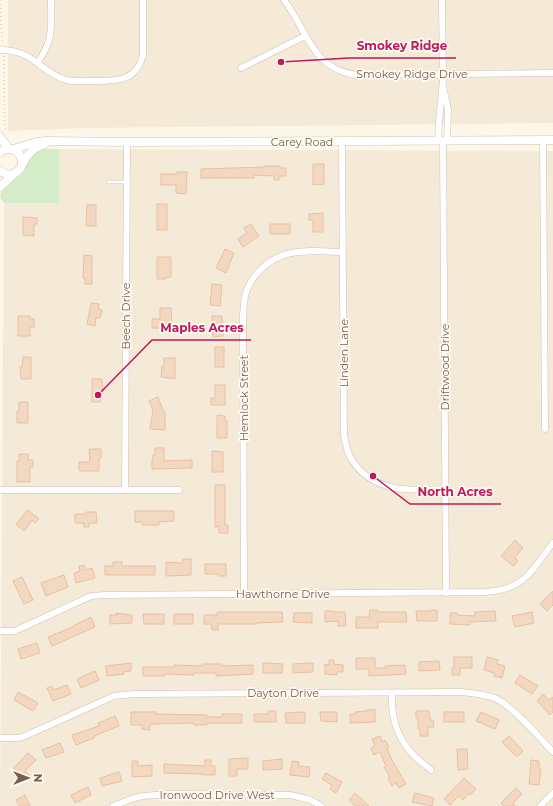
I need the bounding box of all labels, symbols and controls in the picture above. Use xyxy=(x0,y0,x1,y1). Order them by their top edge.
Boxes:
callout: Smokey Ridge xyxy=(349,34,456,58)
text: Smokey Ridge xyxy=(357,38,448,53)
street label: Smokey Ridge Drive xyxy=(356,67,468,81)
street label: Carey Road xyxy=(271,135,333,149)
street label: Beech Drive xyxy=(119,282,133,349)
callout: Maples Acres xyxy=(152,316,251,340)
street label: Linden Lane xyxy=(337,318,351,387)
text: Maples Acres xyxy=(160,320,244,335)
street label: Driftwood Drive xyxy=(438,323,452,410)
street label: Hemlock Street xyxy=(237,354,251,441)
callout: North Acres xyxy=(410,480,501,504)
text: North Acres xyxy=(417,484,493,499)
street label: Hawthorne Drive xyxy=(236,587,330,601)
street label: Dayton Drive xyxy=(247,686,319,700)
north arrow xyxy=(8,758,48,798)
text: N xyxy=(31,774,45,782)
street label: Ironwood Drive West xyxy=(159,788,275,802)

